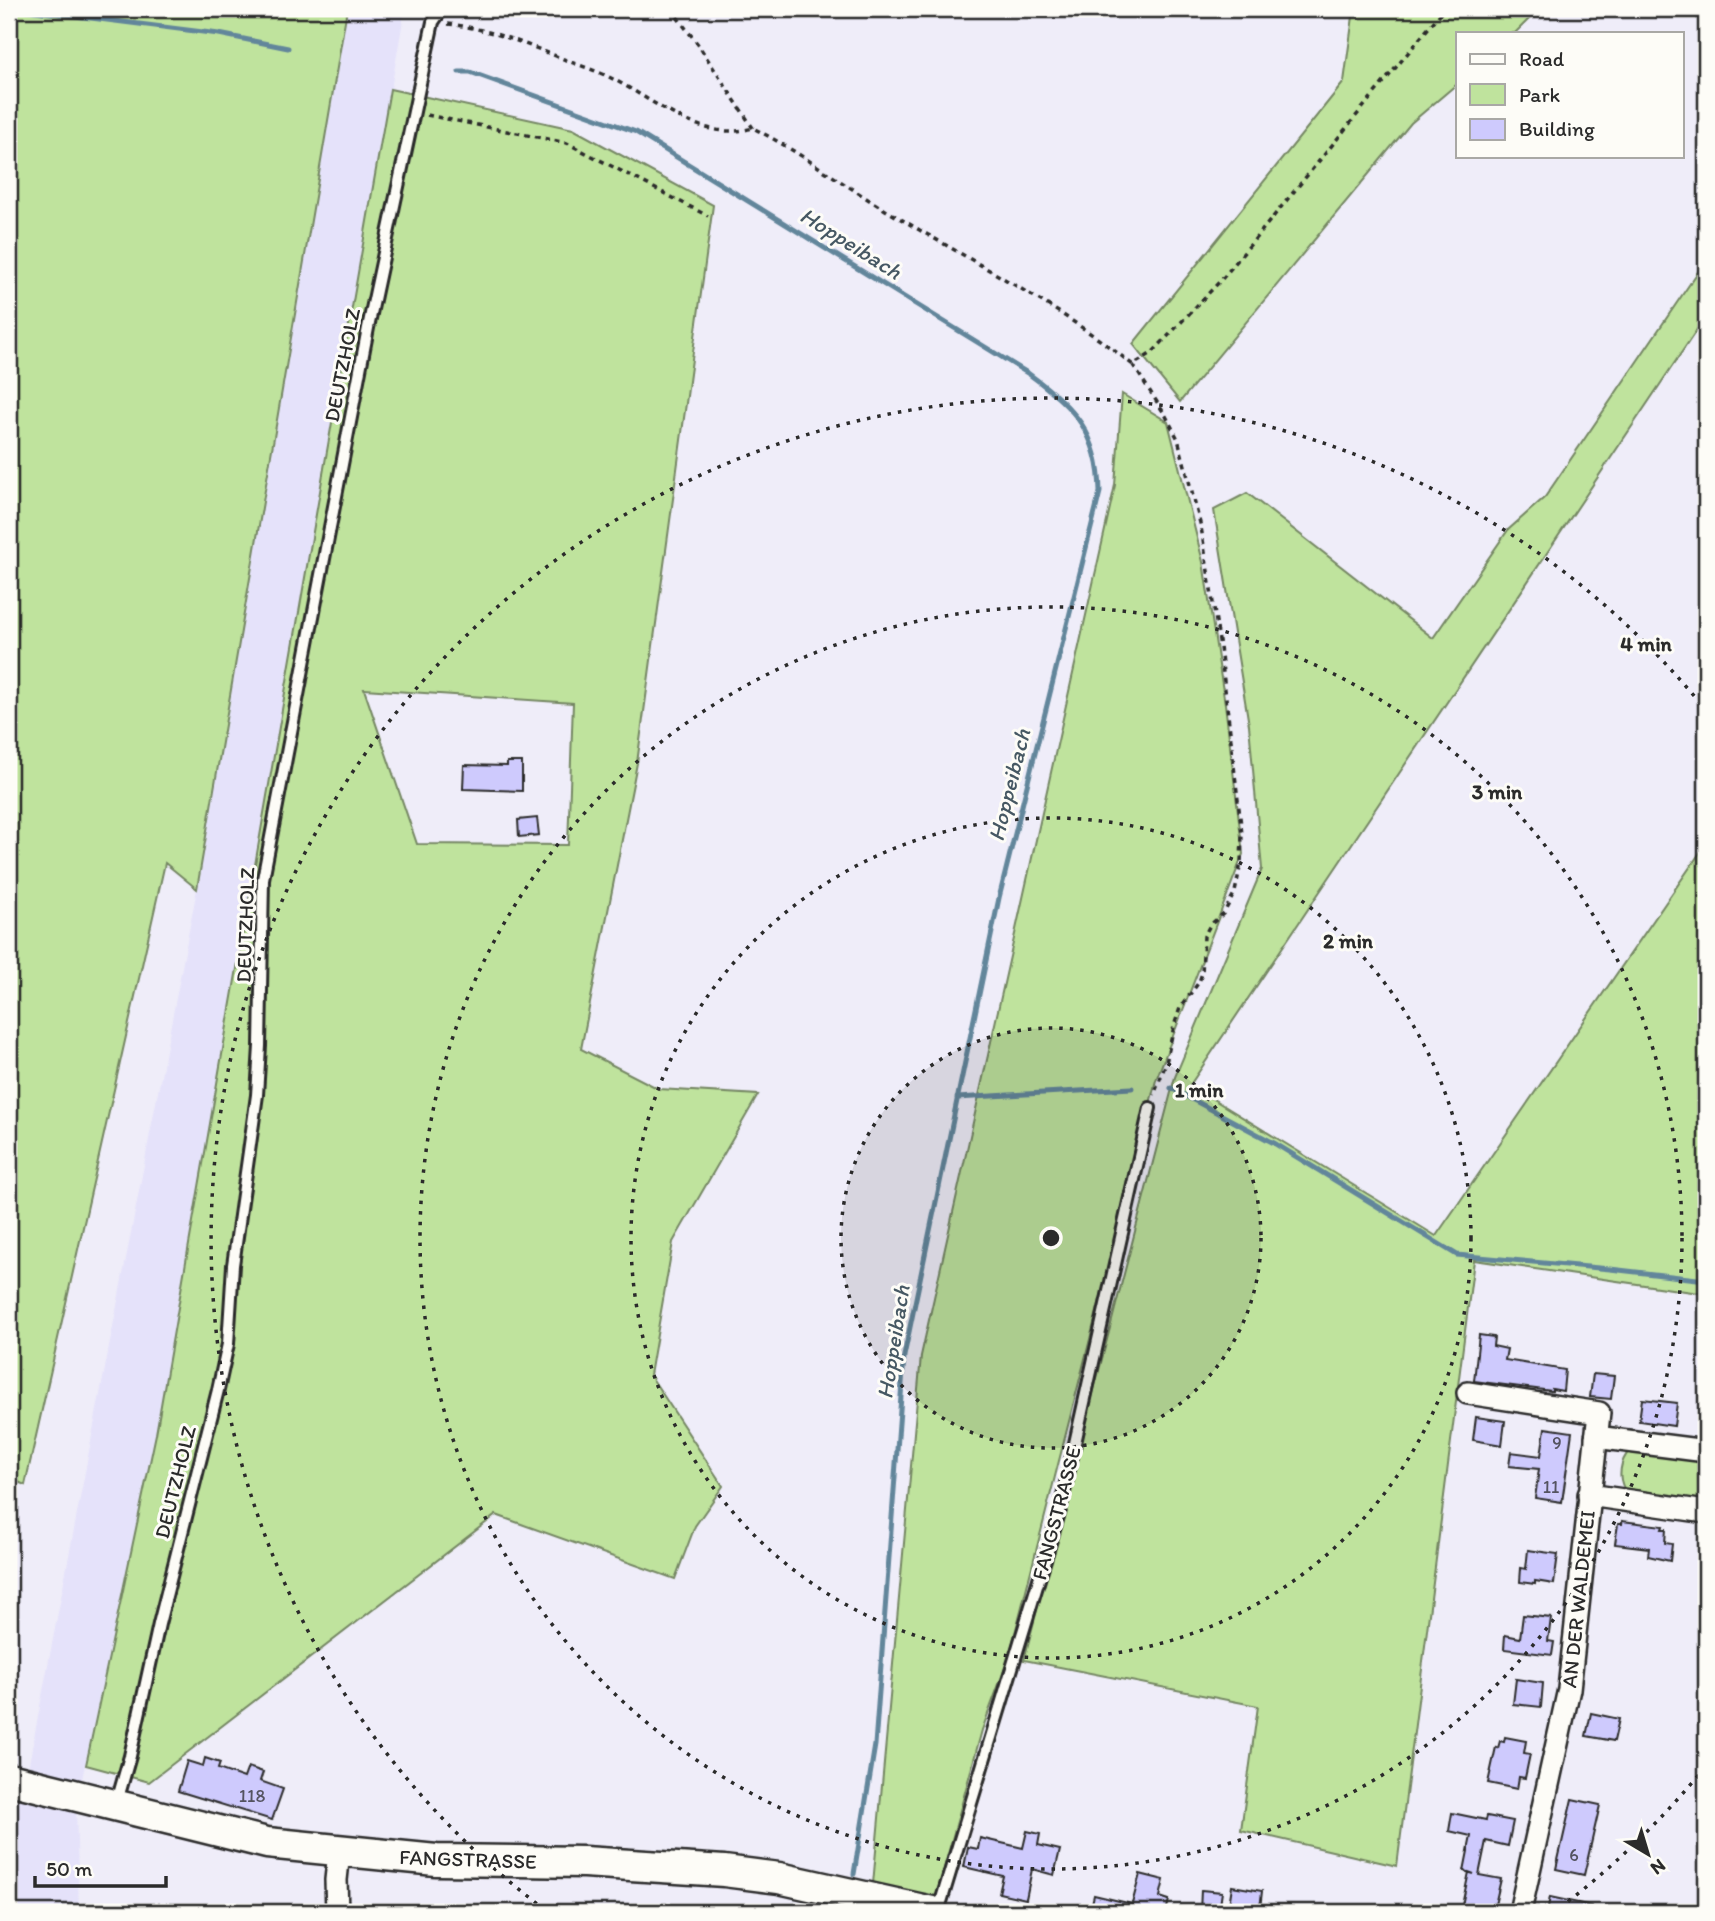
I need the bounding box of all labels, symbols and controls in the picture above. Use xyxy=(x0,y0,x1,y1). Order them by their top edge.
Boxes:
legend xyxy=(1456,32,1684,158)
text: Road xyxy=(1519,46,1565,71)
text: Park xyxy=(1519,82,1561,107)
text: Building xyxy=(1519,116,1595,141)
water label: Hoppeibach xyxy=(795,201,907,285)
street label: DEUTZHOLZ xyxy=(319,306,365,424)
text: 4 min xyxy=(1620,631,1673,656)
water label: Hoppeibach xyxy=(982,726,1036,844)
text: 3 min xyxy=(1472,779,1523,804)
street label: DEUTZHOLZ xyxy=(230,867,260,983)
text: 2 min xyxy=(1323,928,1374,953)
text: 1 min xyxy=(1175,1077,1224,1102)
centre of rings xyxy=(1039,1226,1063,1250)
water label: Hoppeibach xyxy=(870,1283,916,1401)
street label: DEUTZHOLZ xyxy=(149,1423,201,1541)
house number: 9 xyxy=(1552,1432,1562,1454)
street label: FANGSTRASSE xyxy=(1026,1443,1086,1583)
house number: 11 xyxy=(1543,1476,1559,1498)
street label: AN DER WALDEMEI xyxy=(1556,1509,1600,1689)
house number: 118 xyxy=(239,1785,265,1807)
north arrow xyxy=(1614,1820,1684,1890)
scale bar xyxy=(35,1844,166,1888)
street label: FANGSTRASSE xyxy=(399,1844,537,1874)
house number: 6 xyxy=(1569,1844,1579,1866)
text: N xyxy=(1646,1854,1670,1880)
text: 50 m xyxy=(46,1856,93,1881)

